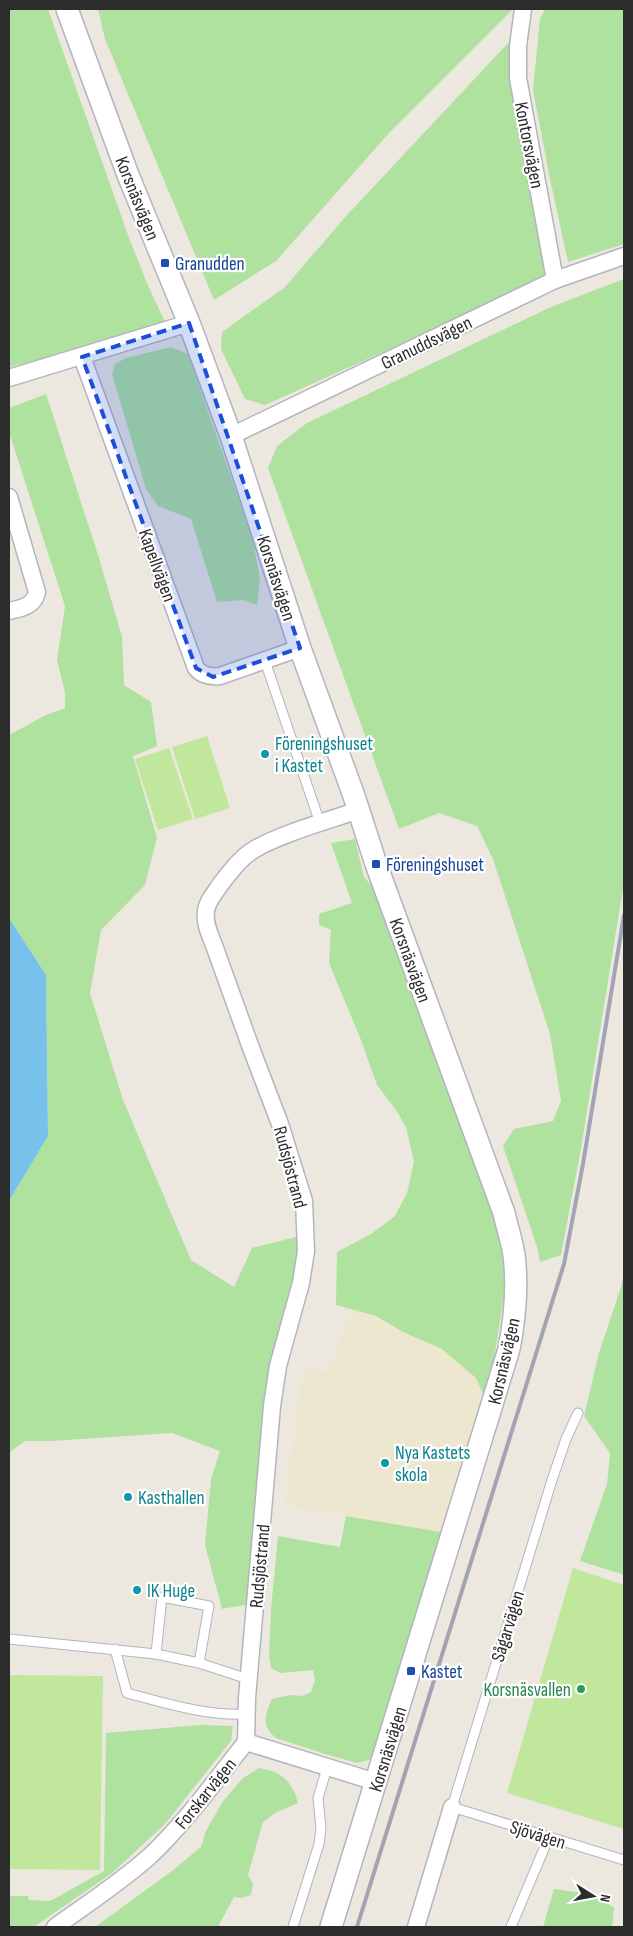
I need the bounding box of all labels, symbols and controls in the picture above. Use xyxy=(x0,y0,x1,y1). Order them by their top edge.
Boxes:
street label: Kontorsvägen xyxy=(509,100,548,190)
street label: Korsnäsvägen xyxy=(109,153,164,244)
place label: Granudden xyxy=(175,253,245,276)
marker: Granudden xyxy=(159,257,171,269)
street label: Granuddsvägen xyxy=(377,311,476,375)
street label: Kapellvägen xyxy=(133,526,180,605)
street label: Korsnäsvägen xyxy=(251,533,300,624)
place label: Föreningshuset i Kastet xyxy=(275,733,373,778)
marker: Föreningshuset i Kastet xyxy=(259,748,271,760)
place label: Föreningshuset xyxy=(386,854,484,877)
marker: Föreningshuset xyxy=(370,858,382,870)
street label: Korsnäsvägen xyxy=(384,915,435,1006)
street label: Rudsjöstrand xyxy=(268,1124,312,1211)
street label: Korsnäsvägen xyxy=(483,1316,526,1407)
place label: Nya Kastets skola xyxy=(395,1442,471,1487)
marker: Nya Kastets skola xyxy=(379,1457,391,1469)
place label: Kasthallen xyxy=(138,1487,205,1510)
marker: Kasthallen xyxy=(122,1491,134,1503)
street label: Rudsjöstrand xyxy=(245,1523,276,1609)
place label: IK Huge xyxy=(147,1580,195,1603)
marker: IK Huge xyxy=(131,1584,143,1596)
street label: Sågarvägen xyxy=(487,1588,530,1665)
place label: Kastet xyxy=(421,1661,463,1684)
marker: Kastet xyxy=(405,1665,417,1677)
place label: Korsnäsvallen xyxy=(483,1679,571,1702)
marker: Korsnäsvallen xyxy=(575,1683,587,1695)
street label: Korsnäsvägen xyxy=(365,1704,412,1795)
street label: Forskarvägen xyxy=(171,1754,242,1834)
street label: Sjövägen xyxy=(507,1816,568,1855)
north arrow xyxy=(568,1871,618,1921)
text: N xyxy=(596,1893,614,1904)

